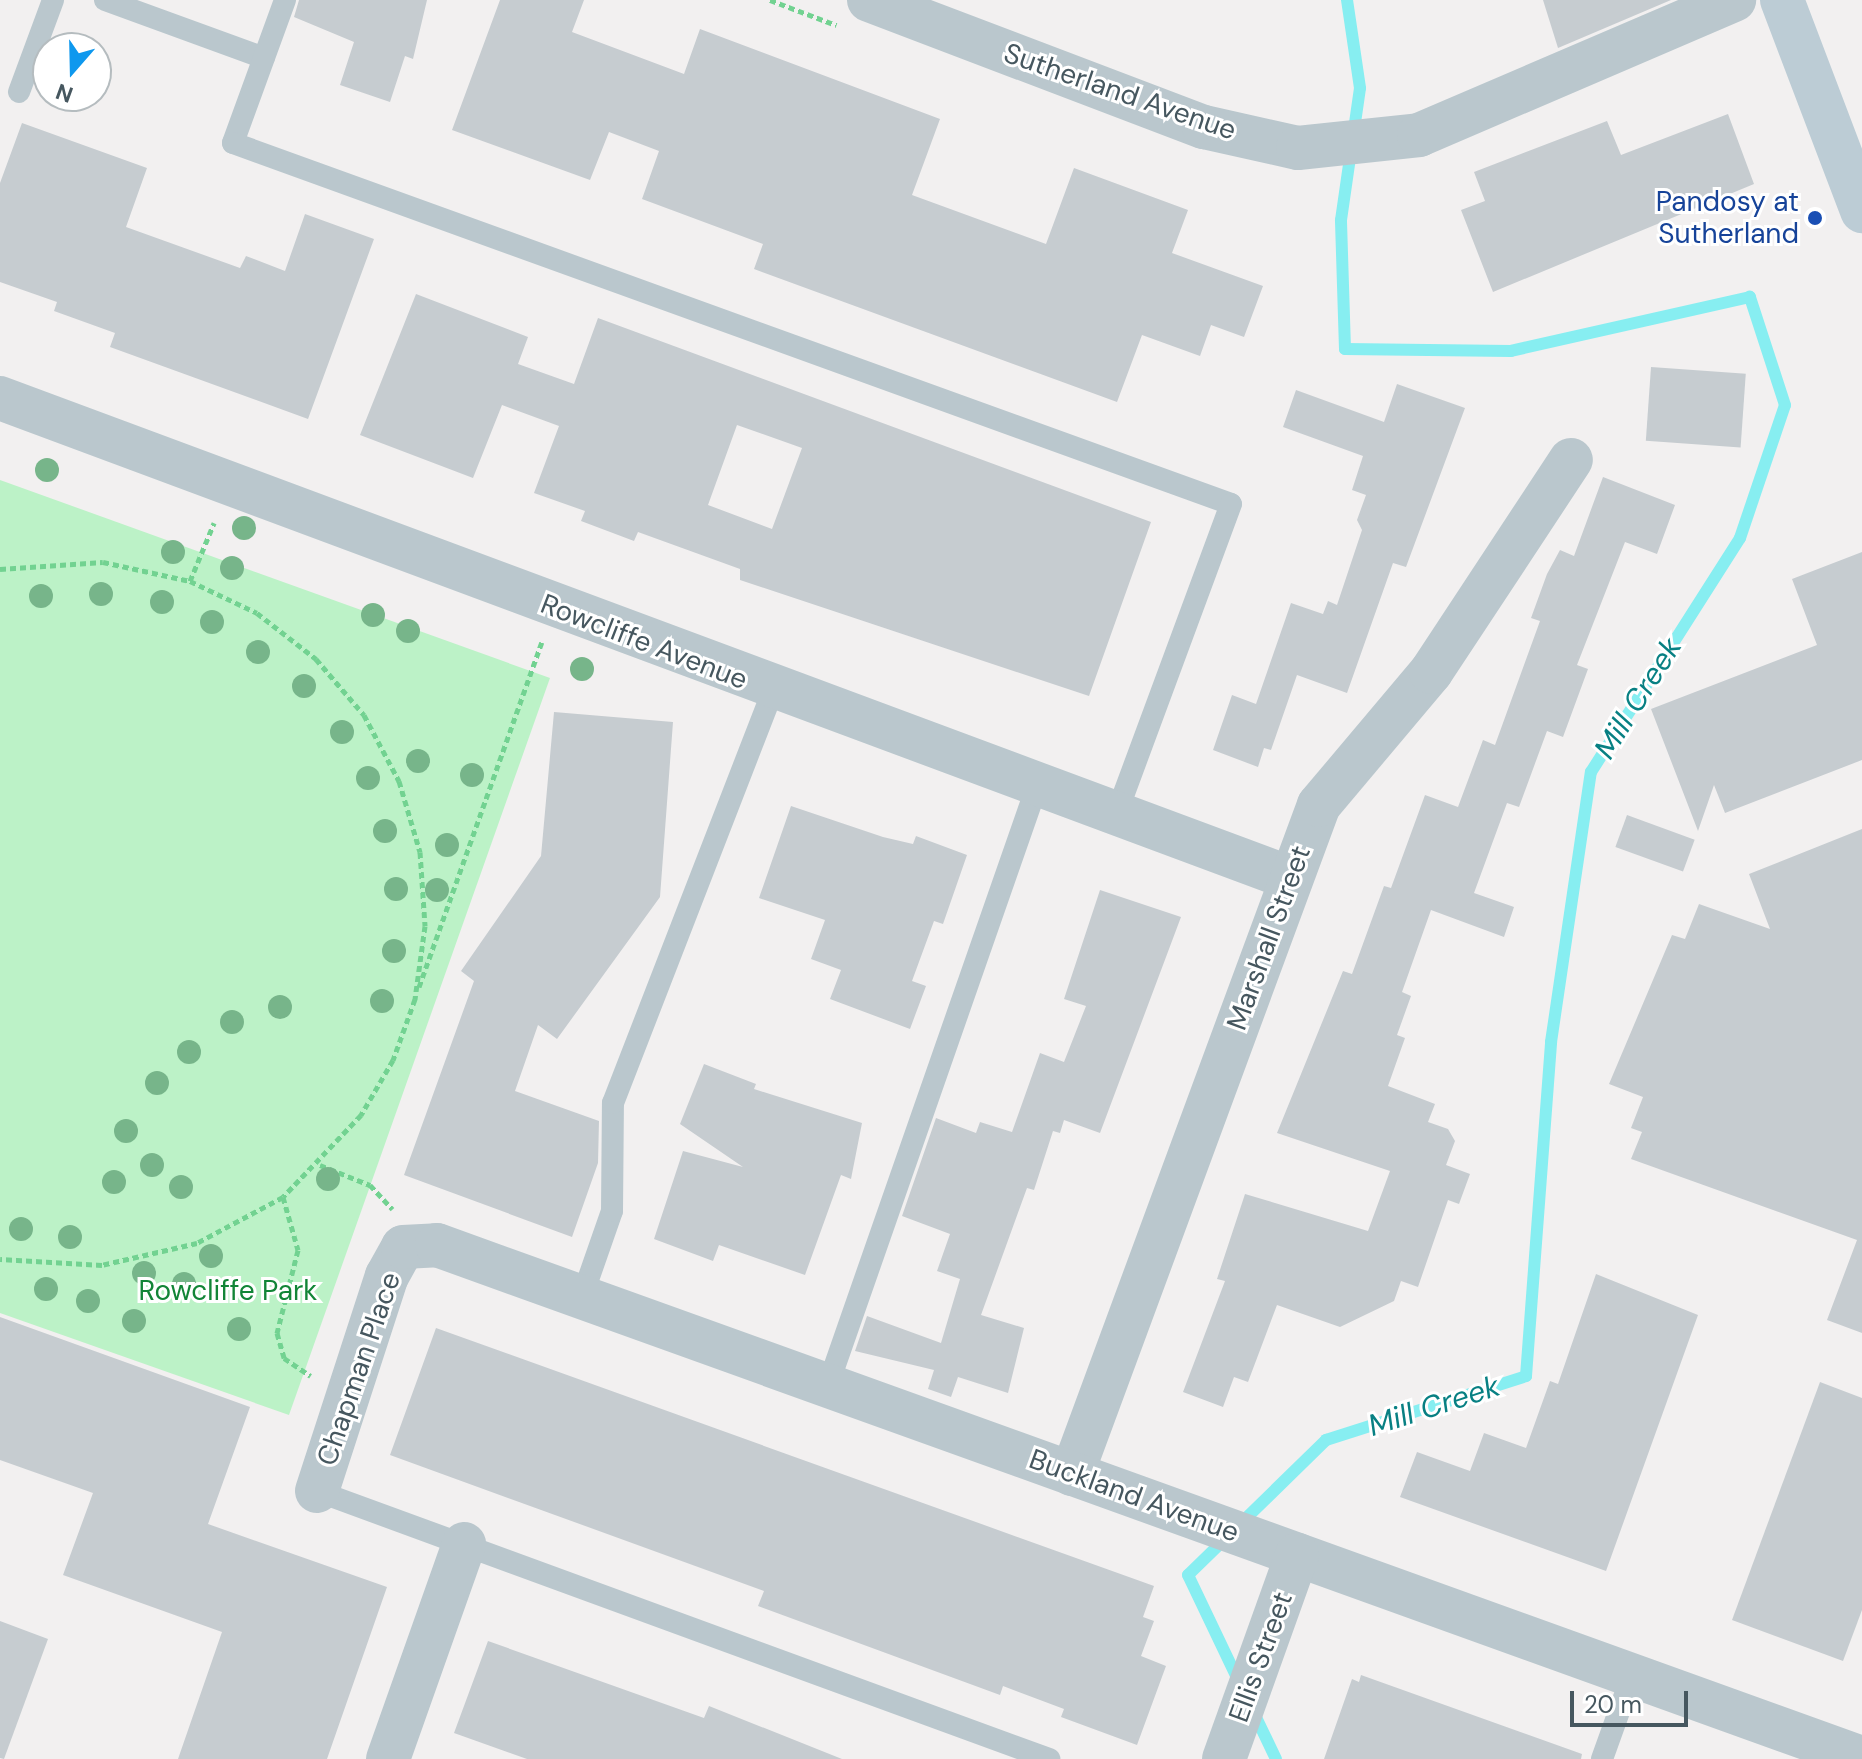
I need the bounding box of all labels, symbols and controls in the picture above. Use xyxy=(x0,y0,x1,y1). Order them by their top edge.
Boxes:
north arrow xyxy=(32,32,112,112)
street label: Sutherland Avenue xyxy=(999,37,1241,147)
text: N xyxy=(52,77,77,110)
place label: Pandosy at Sutherland xyxy=(1656,185,1799,251)
marker: Pandosy at Sutherland xyxy=(1806,209,1824,227)
street label: Rowcliffe Avenue xyxy=(536,587,752,697)
water label: Mill Creek xyxy=(1587,631,1689,765)
street label: Marshall Street xyxy=(1220,841,1318,1035)
street label: Chapman Place xyxy=(310,1268,408,1470)
park label: Rowcliffe Park xyxy=(139,1274,317,1308)
water label: Mill Creek xyxy=(1364,1368,1504,1444)
street label: Buckland Avenue xyxy=(1025,1442,1243,1550)
street label: Ellis Street xyxy=(1222,1587,1300,1727)
scale bar xyxy=(1574,1675,1692,1725)
text: 20 m xyxy=(1584,1689,1642,1720)

